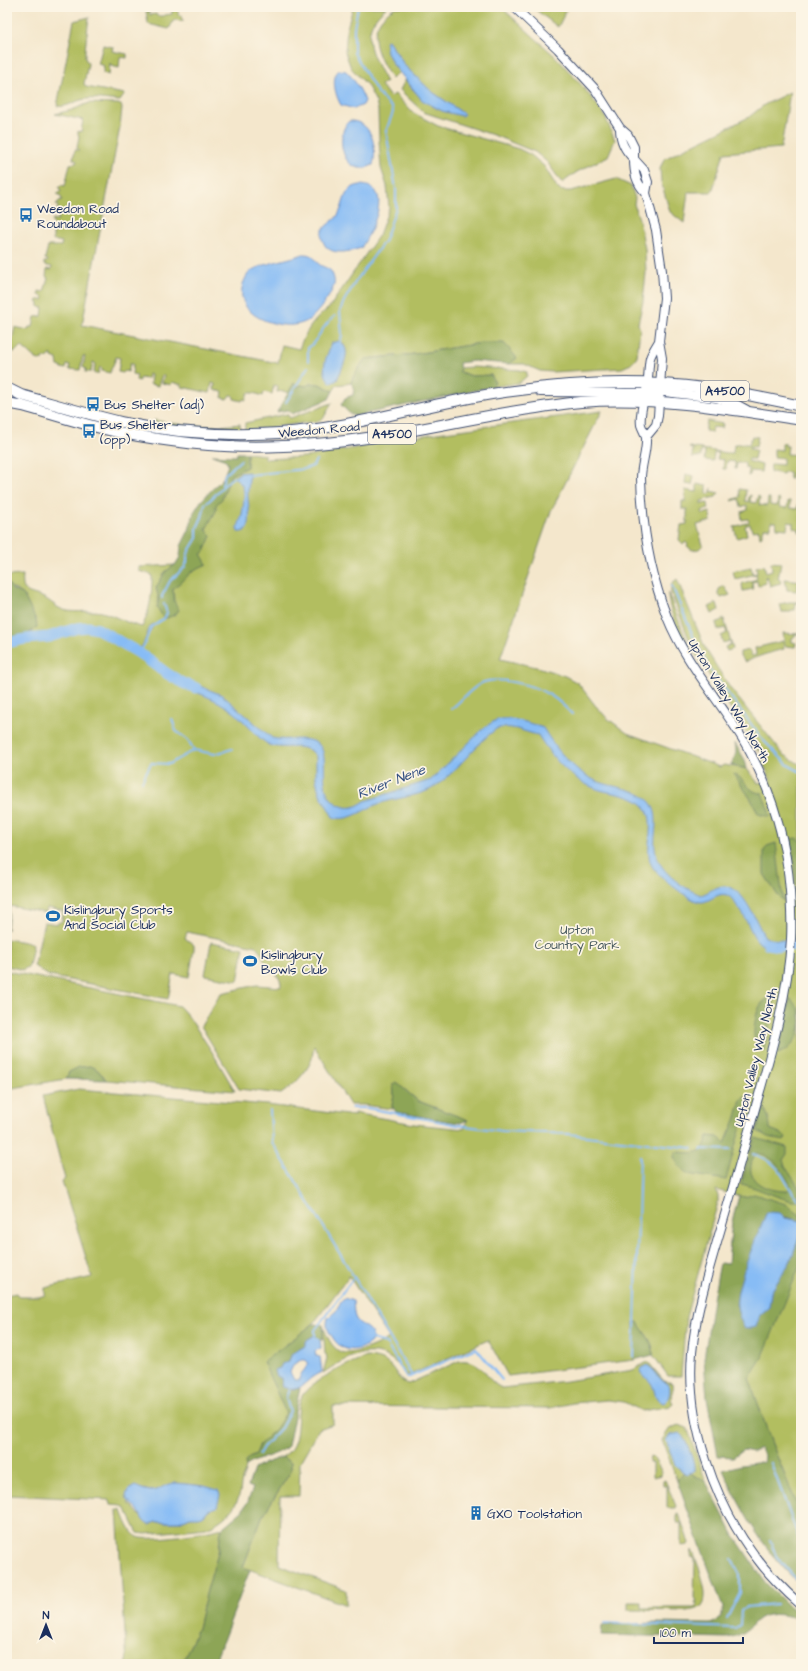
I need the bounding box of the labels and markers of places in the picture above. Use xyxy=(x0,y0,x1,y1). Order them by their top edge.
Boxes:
place label: Weedon Road Roundabout xyxy=(37,200,119,233)
bus stop icon: Weedon Road Roundabout xyxy=(18,207,34,223)
bus stop icon: Bus Shelter (adj) xyxy=(85,396,101,412)
place label: Bus Shelter (adj) xyxy=(104,396,205,414)
place label: Bus Shelter (opp) xyxy=(100,416,171,449)
bus stop icon: Bus Shelter (opp) xyxy=(81,423,97,439)
place label: Kislingbury Sports And Social Club xyxy=(64,901,173,934)
sports icon: Kislingbury Sports And Social Club xyxy=(45,908,61,924)
place label: Kislingbury Bowls Club xyxy=(261,946,328,979)
sports icon: Kislingbury Bowls Club xyxy=(242,953,258,969)
building icon: GXO Toolstation xyxy=(468,1505,484,1521)
place label: GXO Toolstation xyxy=(487,1505,582,1523)

